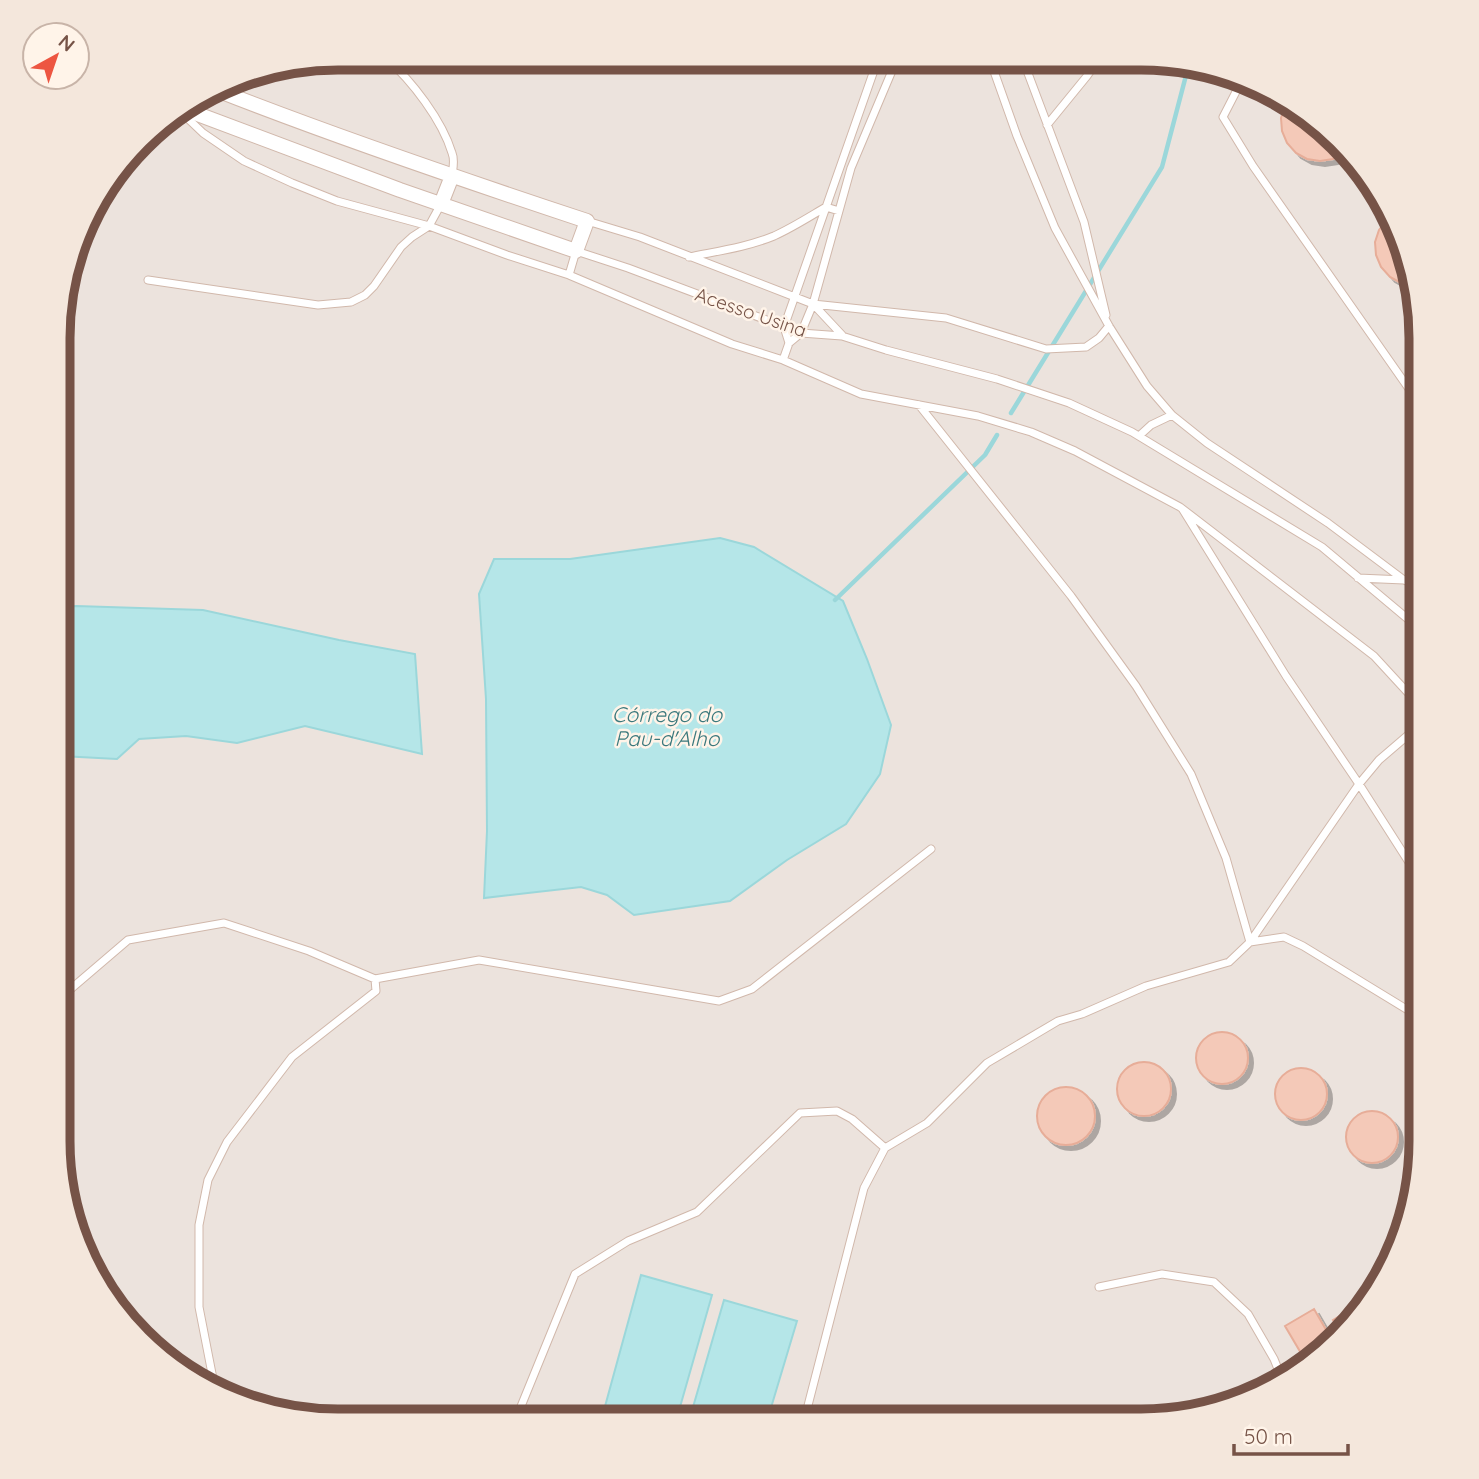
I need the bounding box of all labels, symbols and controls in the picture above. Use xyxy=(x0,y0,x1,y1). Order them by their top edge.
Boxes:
north arrow xyxy=(21,21,91,91)
text: N xyxy=(54,29,80,57)
street label: Acesso Usina xyxy=(692,282,810,342)
water label: Córrego do Pau-d'Alho xyxy=(612,701,723,751)
scale bar xyxy=(1234,1412,1348,1456)
text: 50 m xyxy=(1244,1423,1293,1449)

